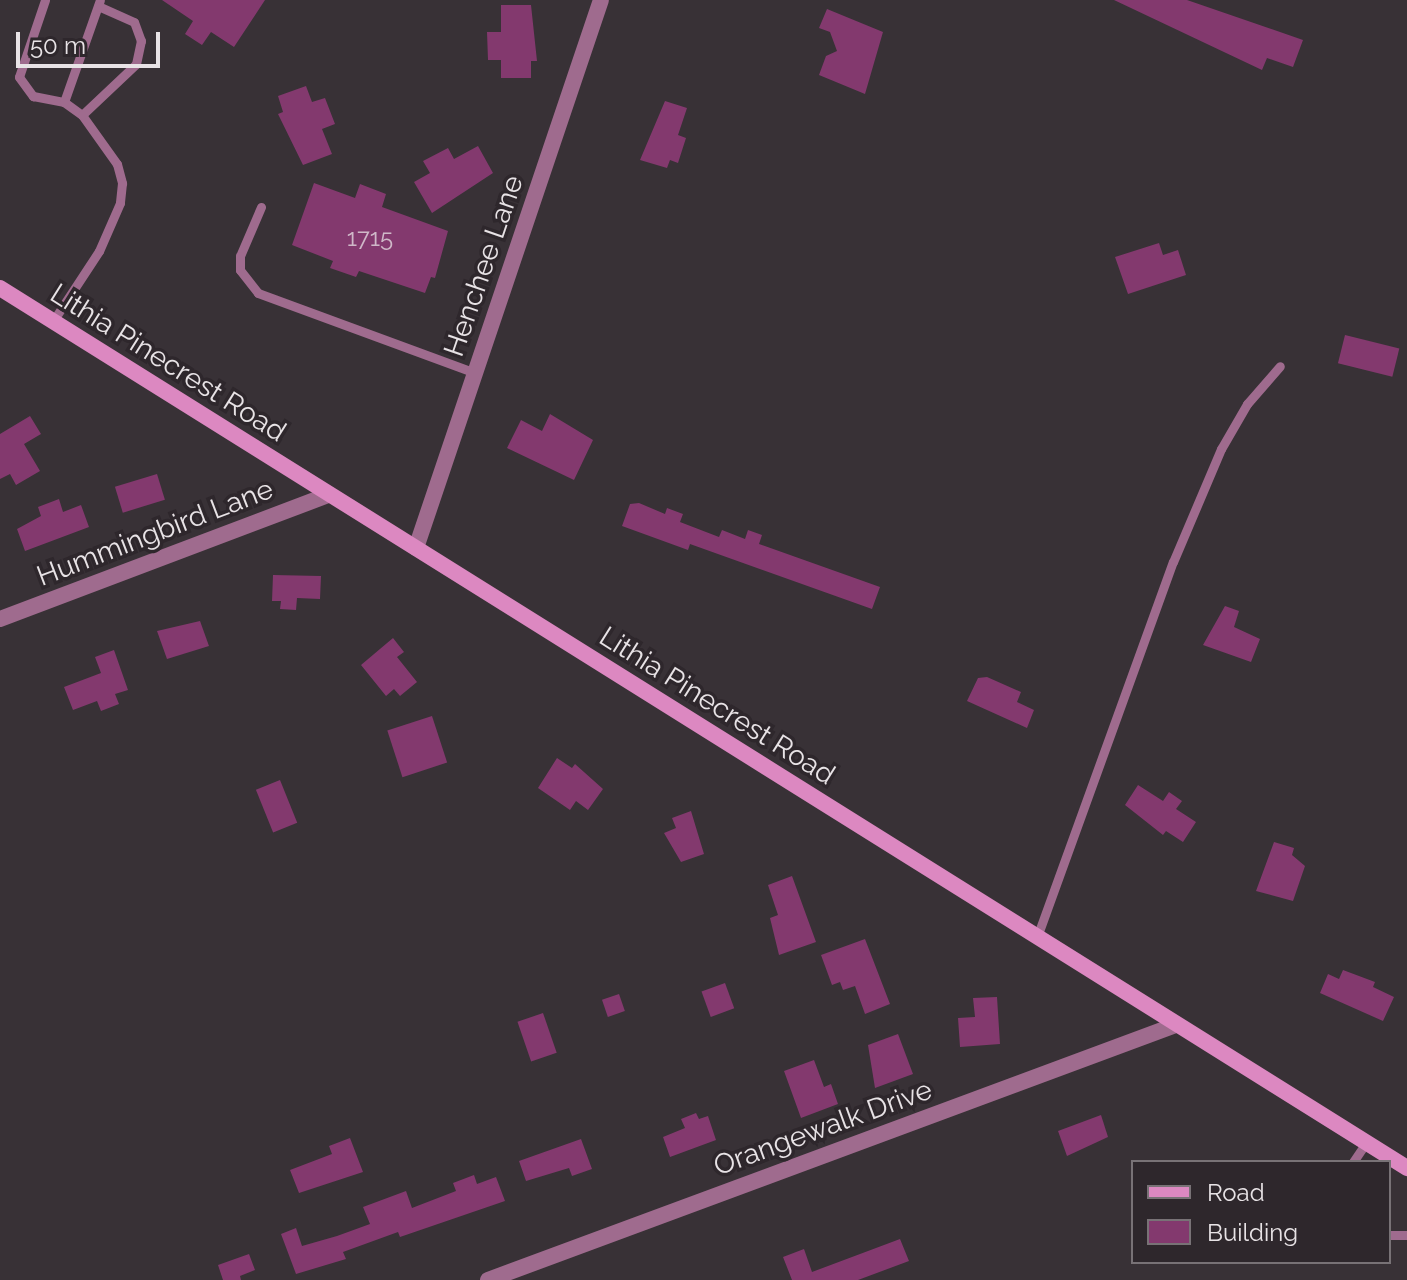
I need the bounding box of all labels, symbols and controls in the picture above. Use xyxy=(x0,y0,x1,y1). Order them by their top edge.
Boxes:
scale bar xyxy=(20,16,164,66)
text: 50 m xyxy=(30,31,86,60)
street label: Henchee Lane xyxy=(437,171,531,361)
house number: 1715 xyxy=(347,224,393,252)
street label: Lithia Pinecrest Road xyxy=(44,277,292,449)
street label: Hummingbird Lane xyxy=(32,472,278,594)
street label: Lithia Pinecrest Road xyxy=(593,620,841,792)
street label: Orangewalk Drive xyxy=(709,1073,937,1183)
legend xyxy=(1131,1160,1391,1264)
text: Road xyxy=(1207,1178,1265,1207)
text: Building xyxy=(1207,1218,1298,1247)

